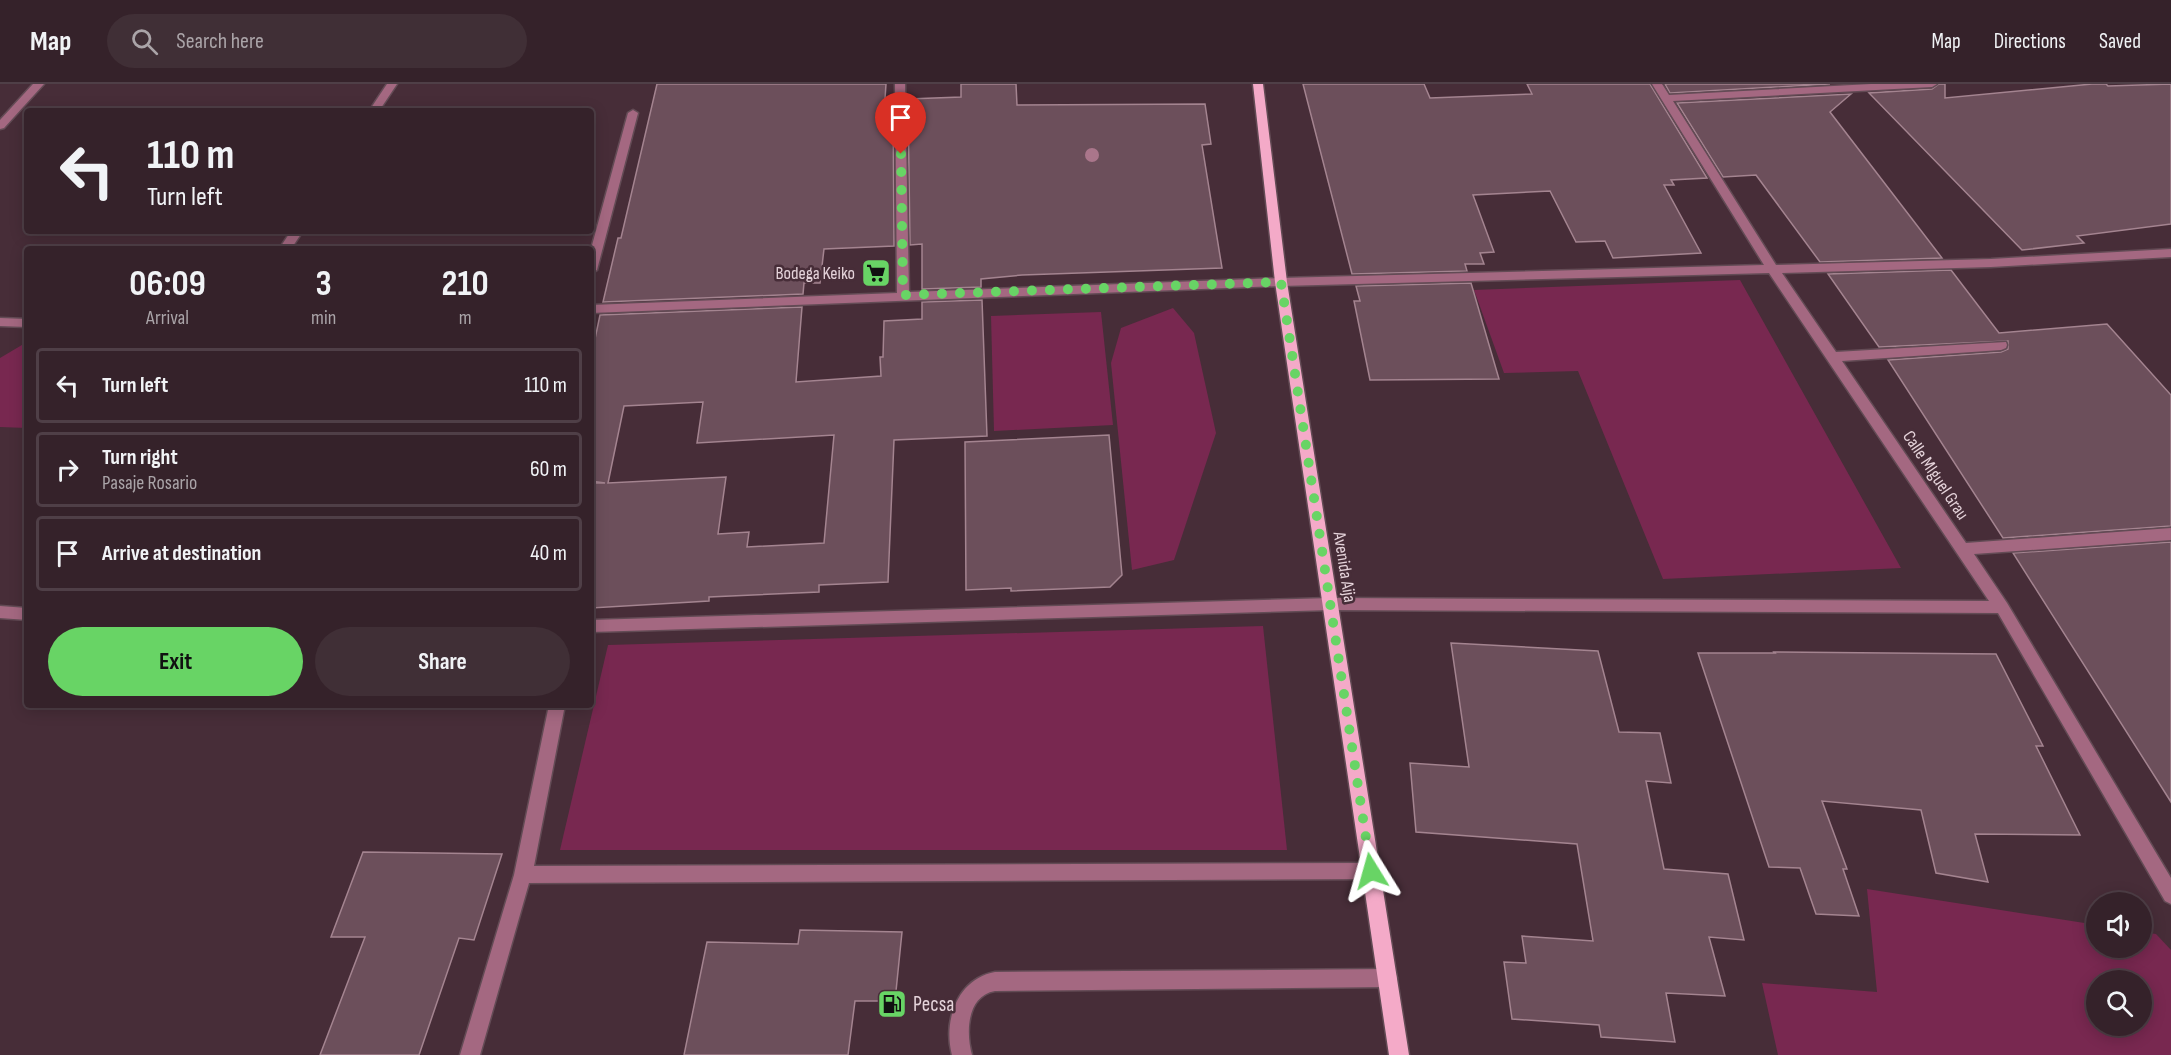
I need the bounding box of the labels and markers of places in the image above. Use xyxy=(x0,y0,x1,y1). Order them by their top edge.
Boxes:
pin xyxy=(875,92,926,154)
supermarket icon: Bodega Keiko xyxy=(860,257,892,289)
place label: Bodega Keiko xyxy=(776,263,855,284)
fuel station icon: Pecsa xyxy=(876,988,908,1020)
place label: Pecsa xyxy=(913,992,954,1017)

